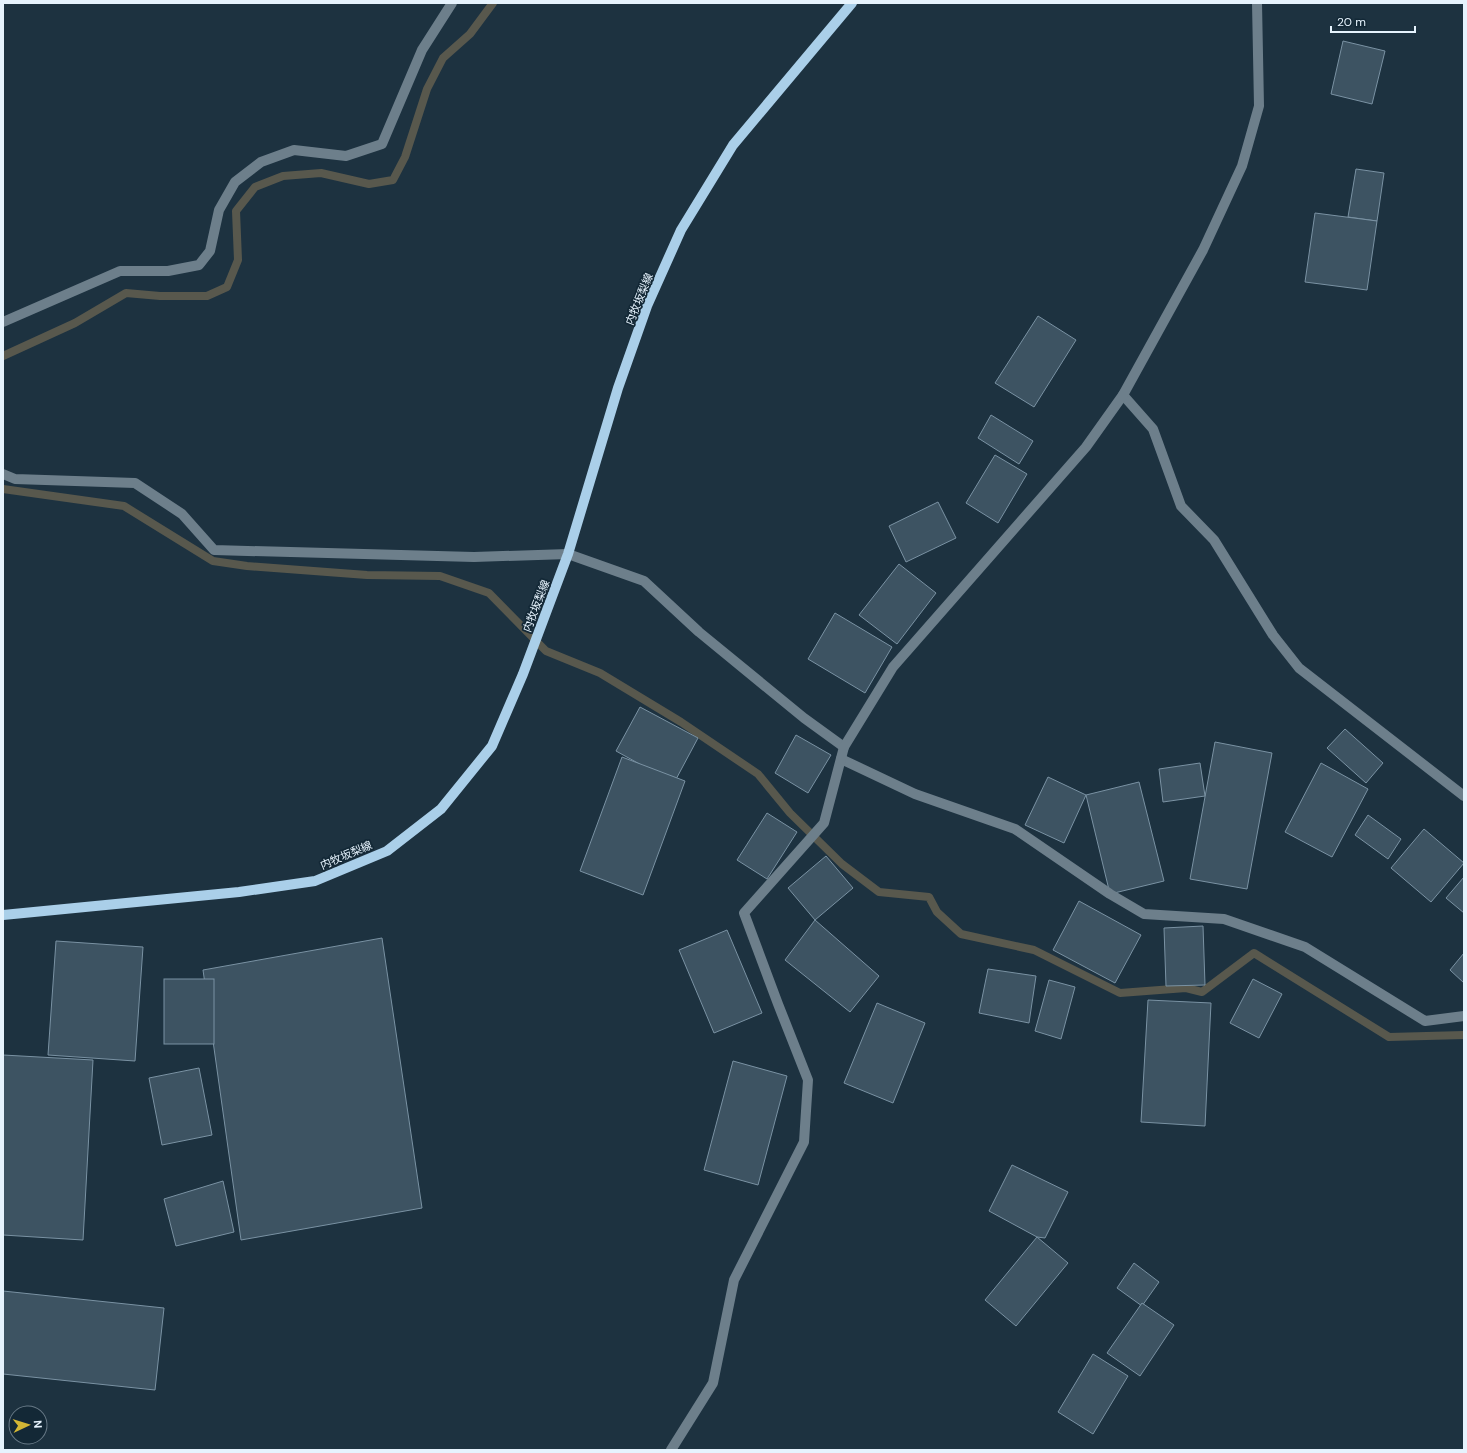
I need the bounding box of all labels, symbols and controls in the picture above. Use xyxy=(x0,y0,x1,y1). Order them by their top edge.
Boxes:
scale bar xyxy=(1331,8,1415,34)
text: 20 m xyxy=(1337,14,1366,30)
street label: 内牧坂梨線 xyxy=(622,271,656,327)
street label: 内牧坂梨線 xyxy=(520,578,552,634)
street label: 内牧坂梨線 xyxy=(318,838,374,872)
north arrow xyxy=(8,1405,48,1445)
text: N xyxy=(31,1420,45,1429)

